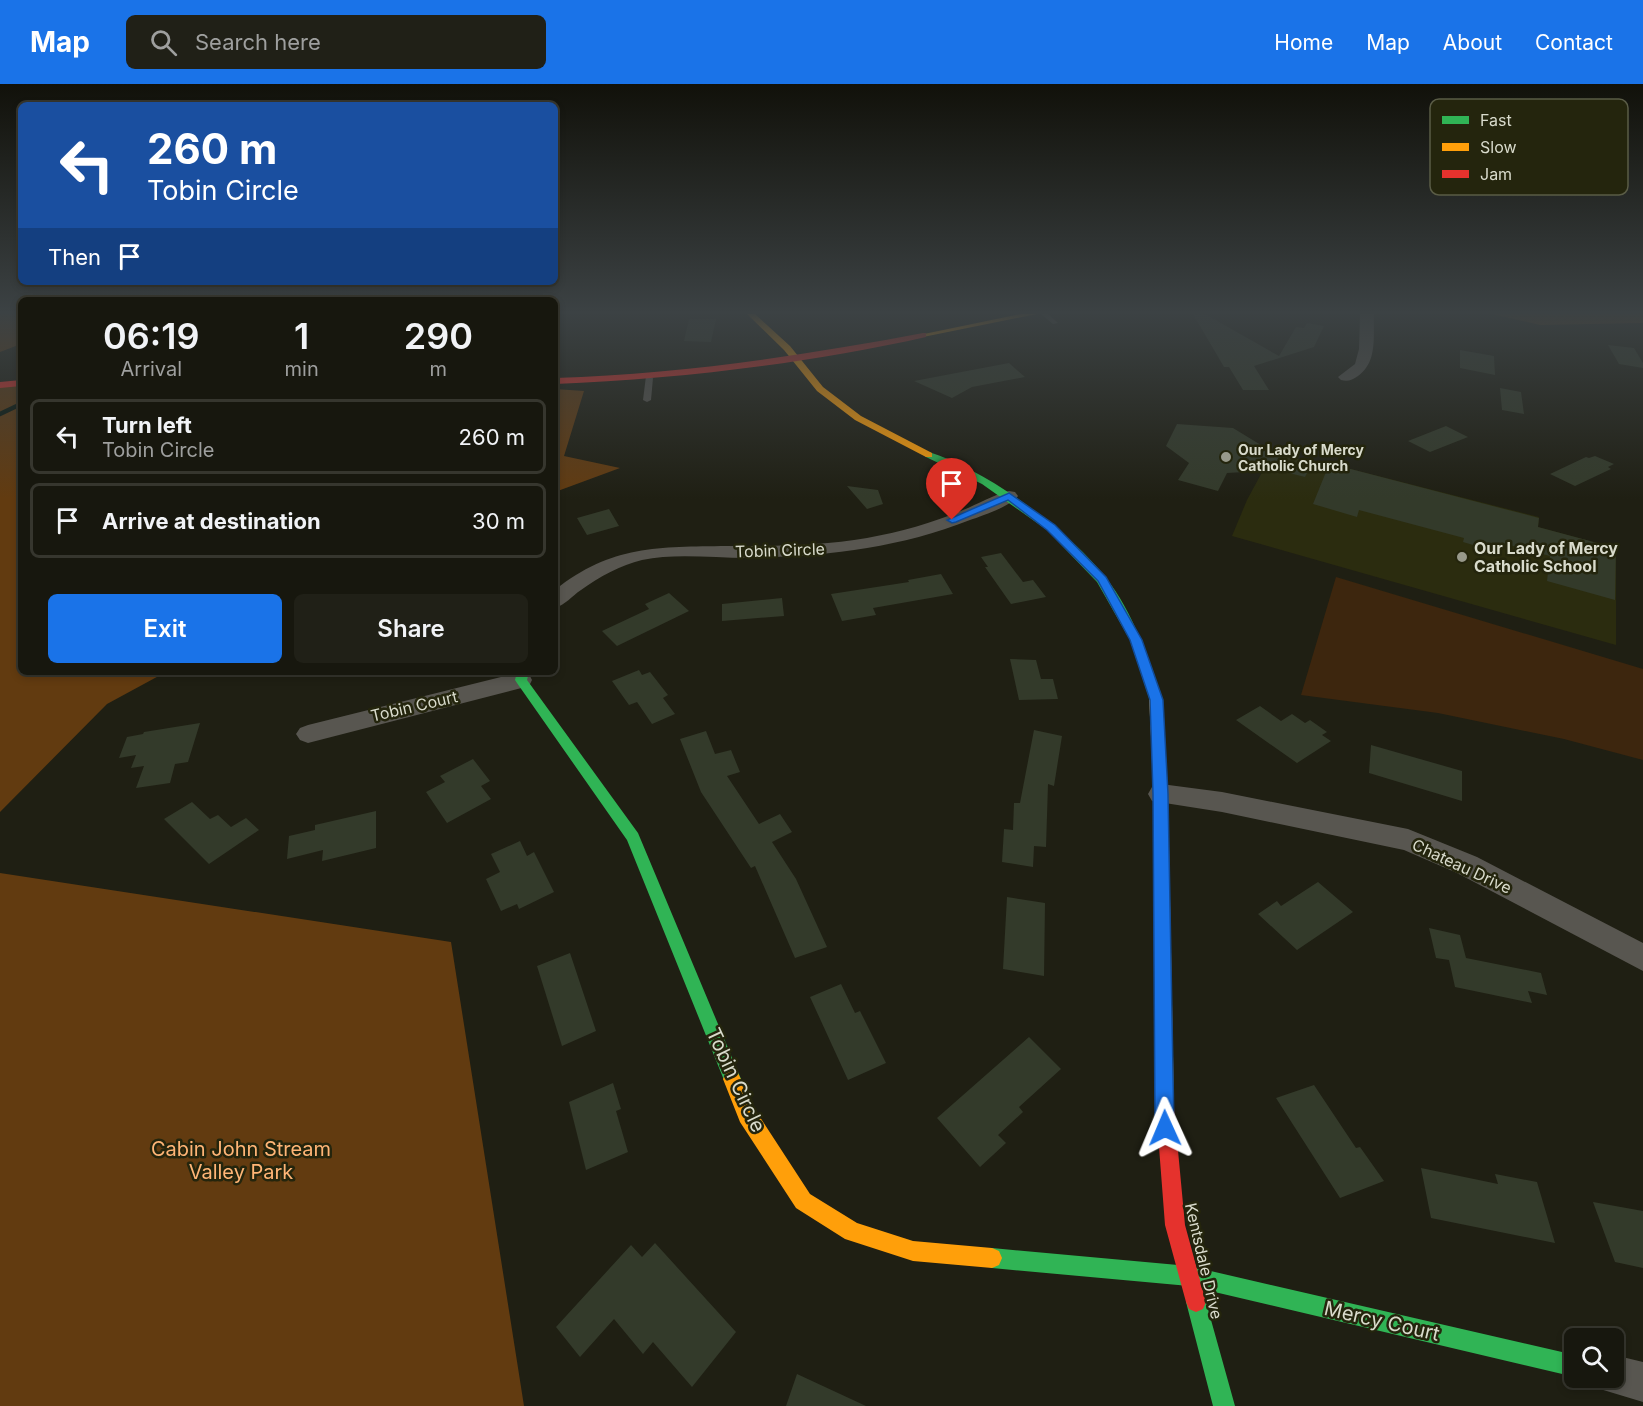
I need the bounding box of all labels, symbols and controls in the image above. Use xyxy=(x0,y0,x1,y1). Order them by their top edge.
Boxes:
search box xyxy=(126,15,546,69)
text: Map xyxy=(30,25,90,59)
icon: search xyxy=(147,26,180,59)
text: Search here xyxy=(195,29,321,55)
text: Home xyxy=(1274,30,1333,55)
text: Map xyxy=(1366,30,1410,55)
text: About xyxy=(1443,30,1502,55)
text: Contact xyxy=(1535,30,1613,55)
legend xyxy=(1430,99,1628,195)
text: Fast xyxy=(1480,110,1512,130)
text: 260 m xyxy=(147,123,277,174)
icon: left xyxy=(48,126,126,204)
text: Slow xyxy=(1480,137,1517,157)
text: Jam xyxy=(1480,164,1512,184)
text: Tobin Circle xyxy=(147,174,299,207)
icon: arrive xyxy=(113,240,146,273)
text: Then xyxy=(48,244,101,270)
text: 06:19 xyxy=(103,314,200,358)
text: 1 xyxy=(294,314,309,358)
text: 290 xyxy=(404,314,473,358)
text: Arrival xyxy=(121,357,182,381)
text: min xyxy=(285,357,319,381)
text: m xyxy=(430,357,447,381)
text: Turn left xyxy=(102,412,192,438)
icon: left xyxy=(51,420,84,453)
text: 260 m xyxy=(459,424,525,450)
text: Tobin Circle xyxy=(102,438,214,462)
place label: Our Lady of Mercy Catholic Church xyxy=(1238,441,1364,474)
marker: Our Lady of Mercy Catholic Church xyxy=(1219,450,1233,464)
pin xyxy=(926,458,977,520)
icon: arrive xyxy=(935,467,968,500)
icon: arrive xyxy=(51,504,84,537)
text: Arrive at destination xyxy=(102,508,321,534)
text: 30 m xyxy=(472,508,525,534)
street label: Tobin Circle xyxy=(735,538,825,562)
place label: Our Lady of Mercy Catholic School xyxy=(1474,538,1618,576)
marker: Our Lady of Mercy Catholic School xyxy=(1455,550,1469,564)
button: Exit xyxy=(48,594,282,663)
button: Share xyxy=(294,594,528,663)
street label: Tobin Court xyxy=(369,686,459,726)
street label: Chateau Drive xyxy=(1409,834,1515,898)
street label: Tobin Circle xyxy=(701,1024,771,1136)
position arrow xyxy=(1133,1096,1197,1160)
park label: Cabin John Stream Valley Park xyxy=(151,1137,331,1184)
street label: Kentsdale Drive xyxy=(1181,1201,1227,1321)
street label: Mercy Court xyxy=(1322,1296,1442,1346)
map controls xyxy=(1564,1328,1624,1388)
button: search xyxy=(1564,1328,1624,1388)

